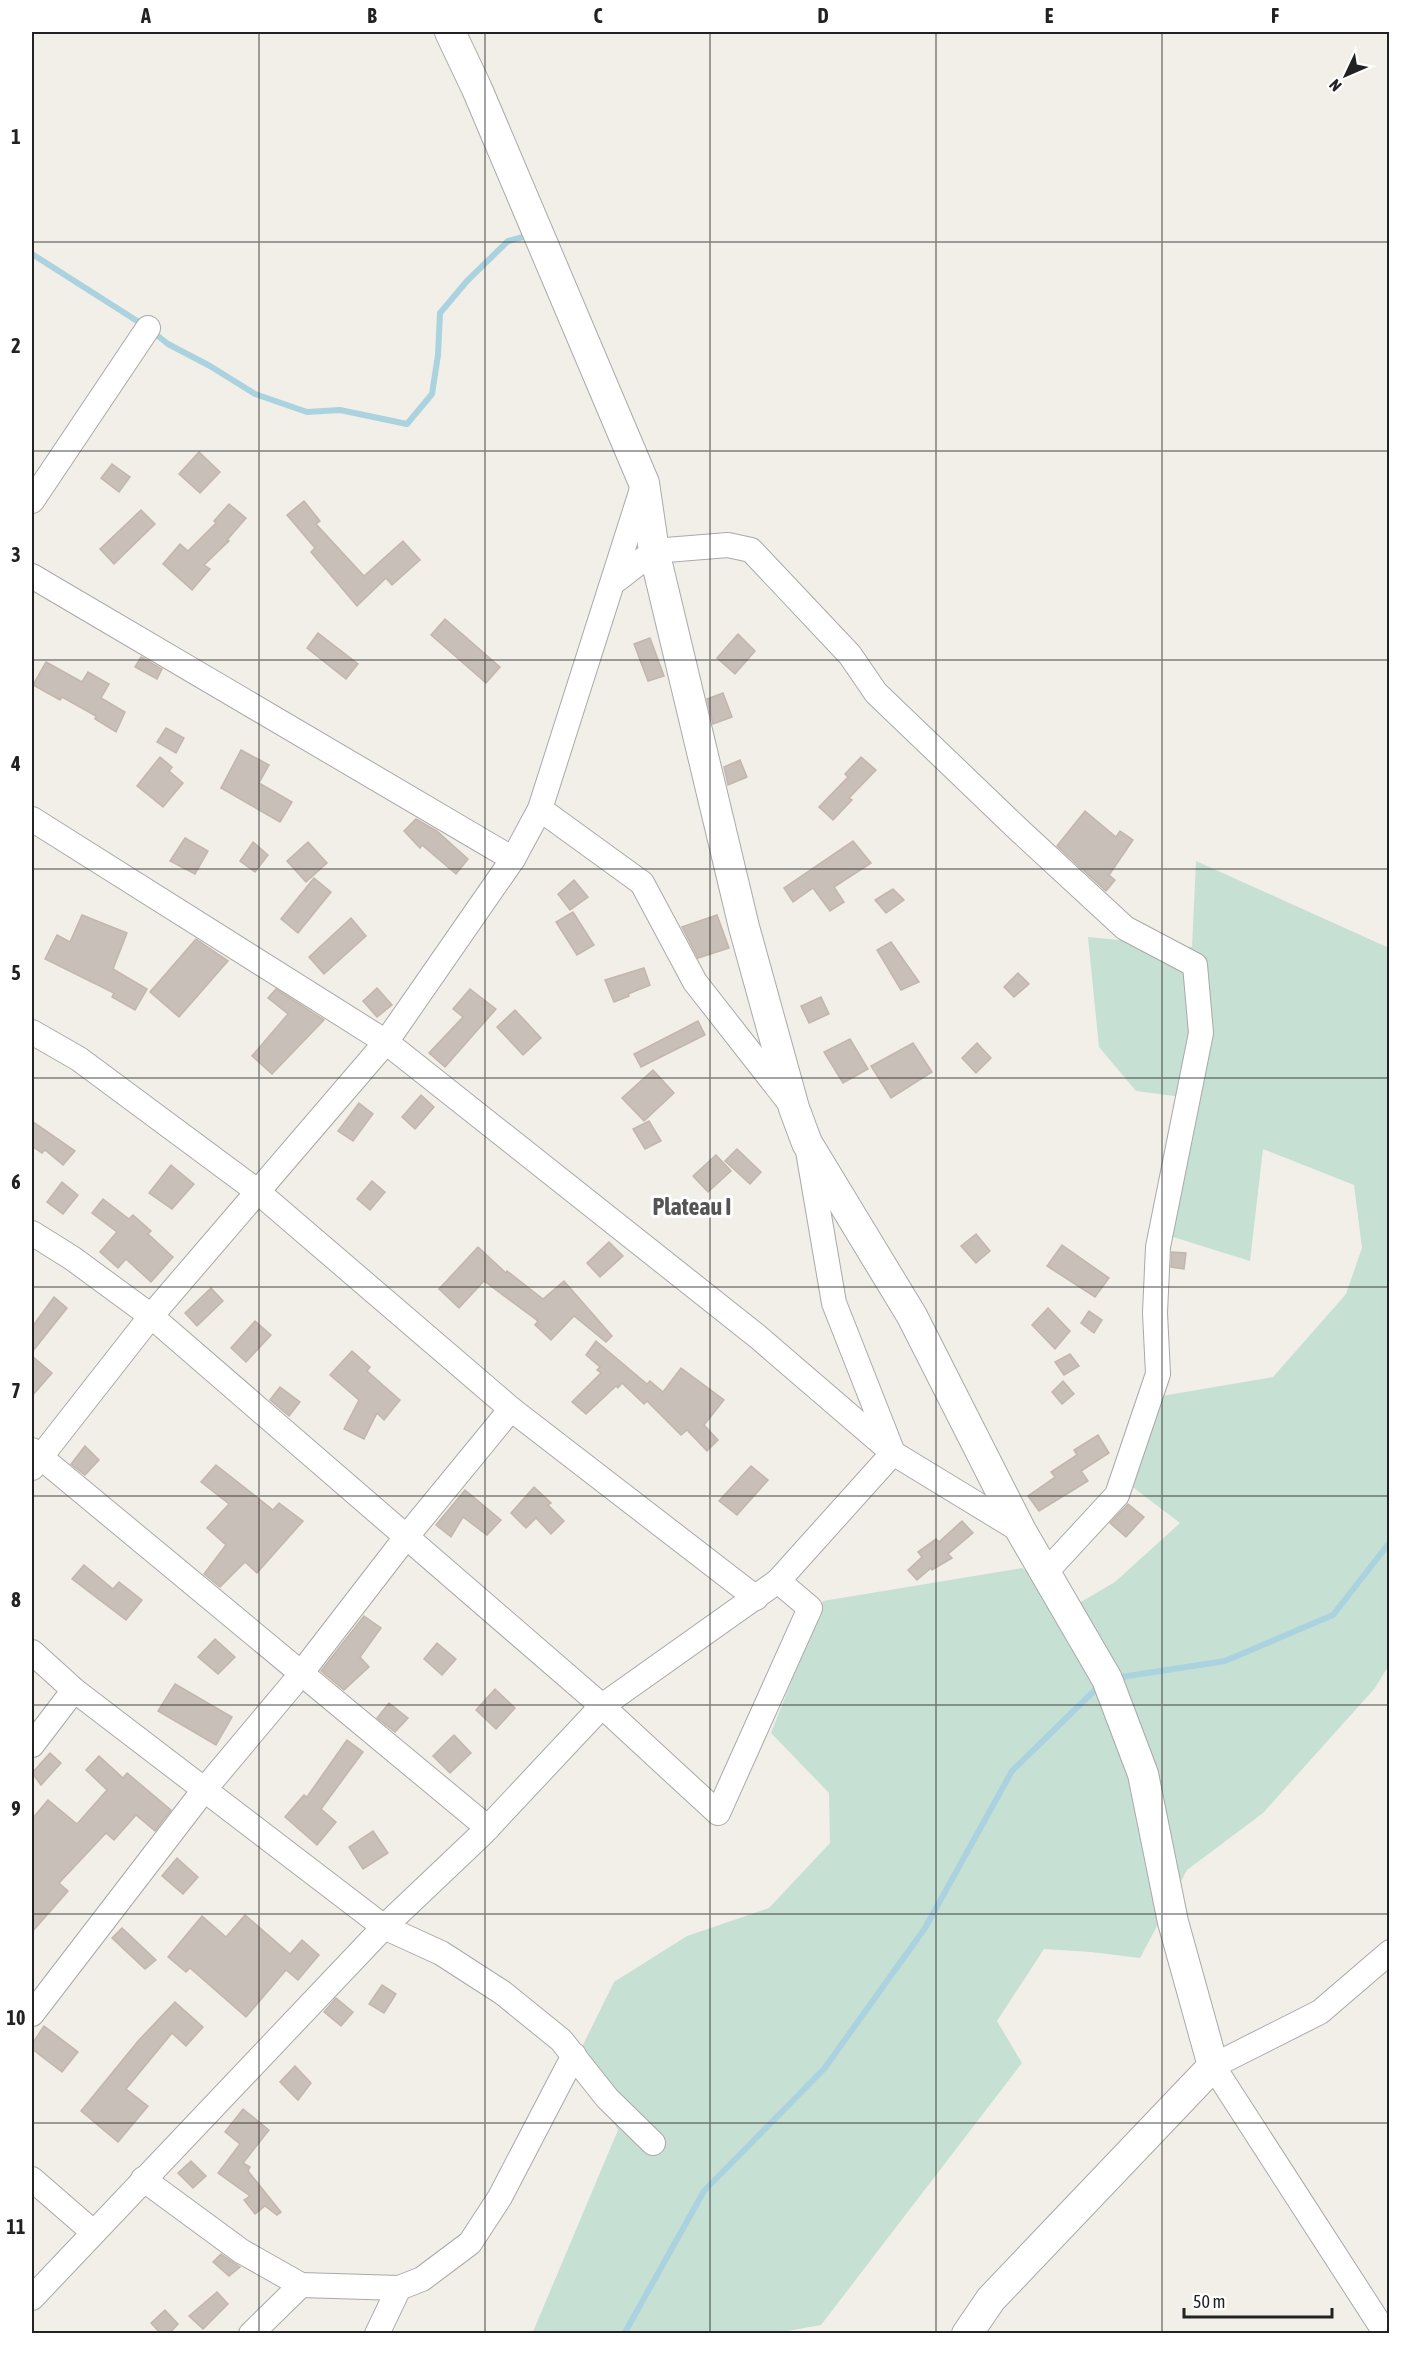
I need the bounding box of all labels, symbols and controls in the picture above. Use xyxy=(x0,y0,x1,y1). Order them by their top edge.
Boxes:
text: A xyxy=(140,4,151,27)
text: B xyxy=(367,4,377,27)
text: C xyxy=(594,4,603,27)
text: D xyxy=(817,4,829,27)
text: E xyxy=(1045,4,1054,27)
text: F xyxy=(1271,4,1279,27)
north arrow xyxy=(1316,45,1376,105)
text: N xyxy=(1325,76,1345,95)
text: 1 xyxy=(11,125,21,148)
text: 2 xyxy=(11,334,21,357)
text: 3 xyxy=(11,543,21,566)
text: 4 xyxy=(10,752,21,775)
text: 5 xyxy=(11,961,21,984)
text: 6 xyxy=(11,1170,21,1193)
district label: Plateau I xyxy=(652,1193,732,1220)
text: 7 xyxy=(11,1379,21,1402)
text: 8 xyxy=(11,1588,21,1611)
text: 9 xyxy=(11,1797,21,1820)
text: 10 xyxy=(7,2006,25,2029)
text: 11 xyxy=(7,2215,25,2238)
scale bar xyxy=(1184,2281,1332,2319)
text: 50 m xyxy=(1193,2291,1225,2312)

